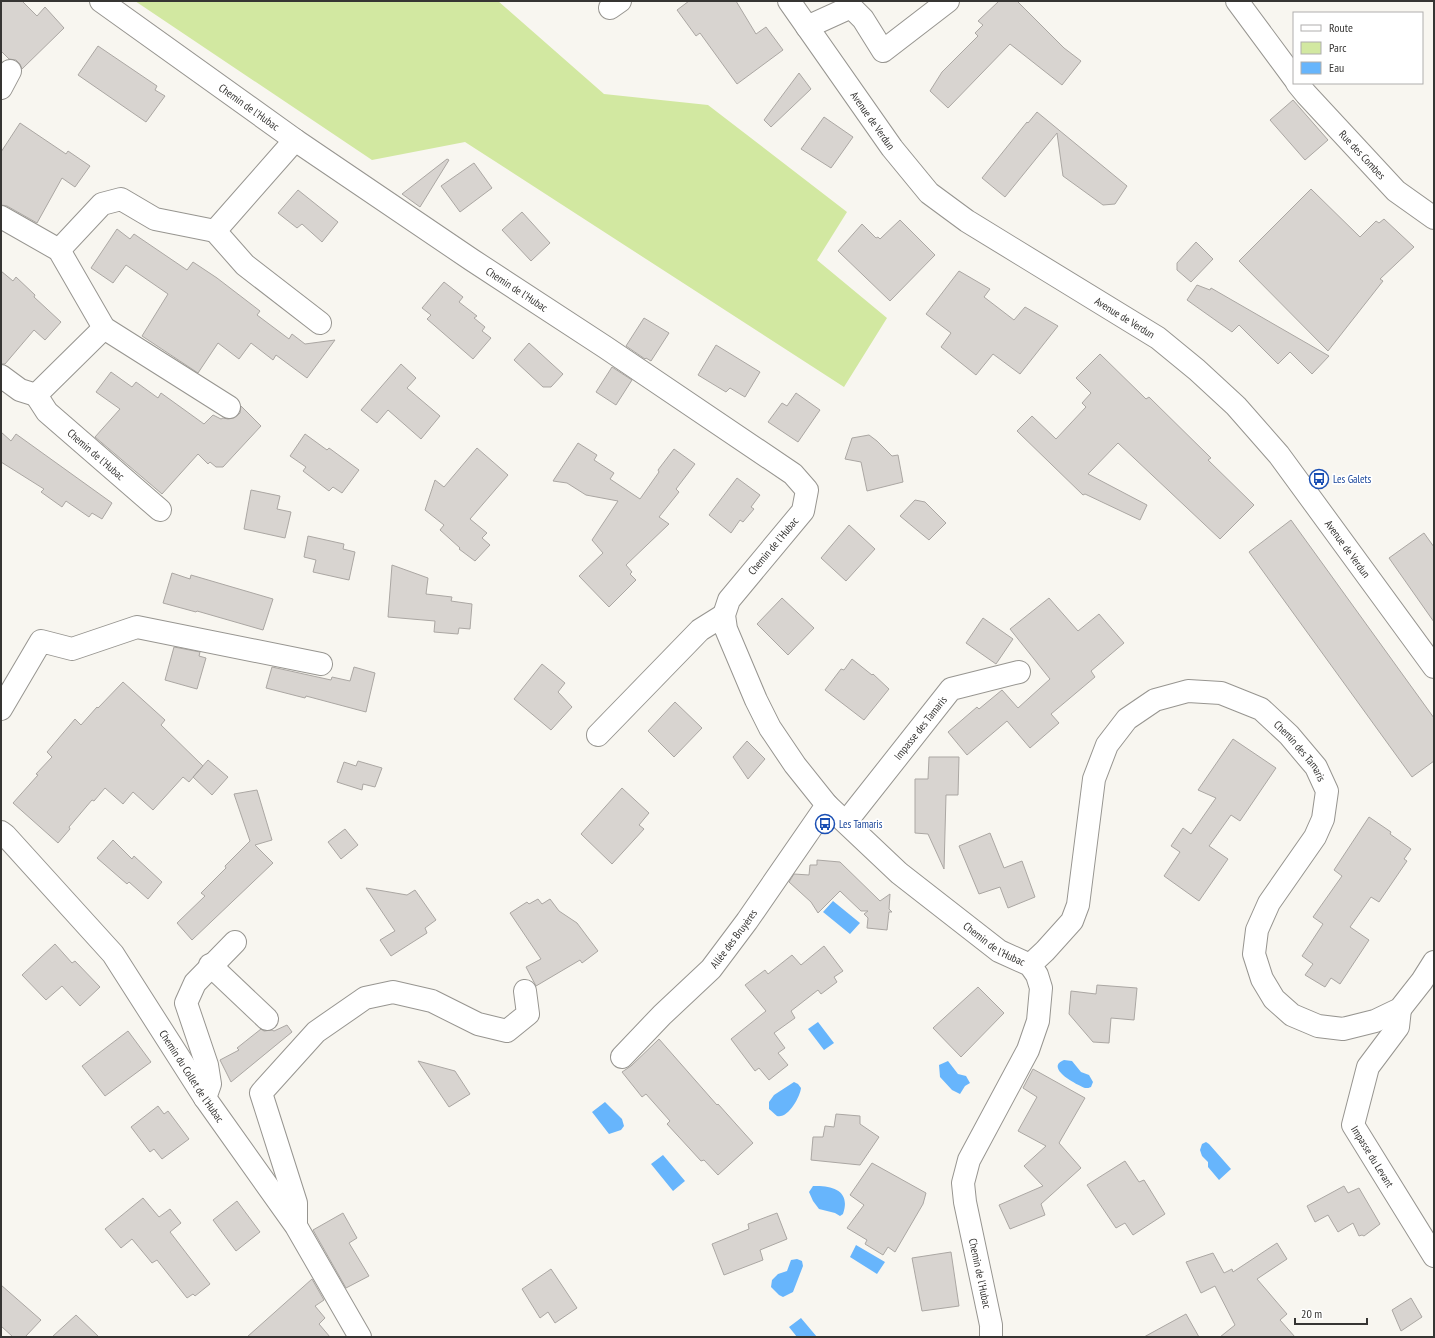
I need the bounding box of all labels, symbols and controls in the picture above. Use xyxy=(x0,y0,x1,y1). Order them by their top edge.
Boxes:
legend xyxy=(1293,12,1423,84)
text: Route xyxy=(1329,20,1353,35)
text: Parc xyxy=(1329,40,1347,55)
text: Eau xyxy=(1329,60,1344,75)
street label: Chemin de l'Hubac xyxy=(216,81,282,133)
street label: Avenue de Verdun xyxy=(848,89,898,153)
street label: Rue des Combes xyxy=(1336,127,1389,182)
street label: Chemin de l'Hubac xyxy=(483,264,550,315)
street label: Avenue de Verdun xyxy=(1092,294,1158,342)
street label: Chemin de l'Hubac xyxy=(64,426,127,483)
bus stop icon: Les Galets xyxy=(1308,468,1330,490)
place label: Les Galets xyxy=(1333,472,1372,486)
street label: Chemin de l'Hubac xyxy=(745,514,801,578)
street label: Avenue de Verdun xyxy=(1322,517,1374,581)
street label: Impasse des Tamaris xyxy=(891,693,950,763)
street label: Chemin des Tamaris xyxy=(1271,717,1329,784)
bus stop icon: Les Tamaris xyxy=(814,813,836,835)
place label: Les Tamaris xyxy=(839,817,883,831)
street label: Allée des Bruyères xyxy=(707,906,760,971)
street label: Chemin de l'Hubac xyxy=(960,919,1027,969)
street label: Chemin du Collet de l'Hubac xyxy=(156,1027,227,1125)
street label: Impasse du Levant xyxy=(1348,1123,1397,1190)
street label: Chemin de l'Hubac xyxy=(966,1237,994,1310)
scale bar xyxy=(1295,1300,1367,1326)
text: 20 m xyxy=(1301,1306,1322,1321)

